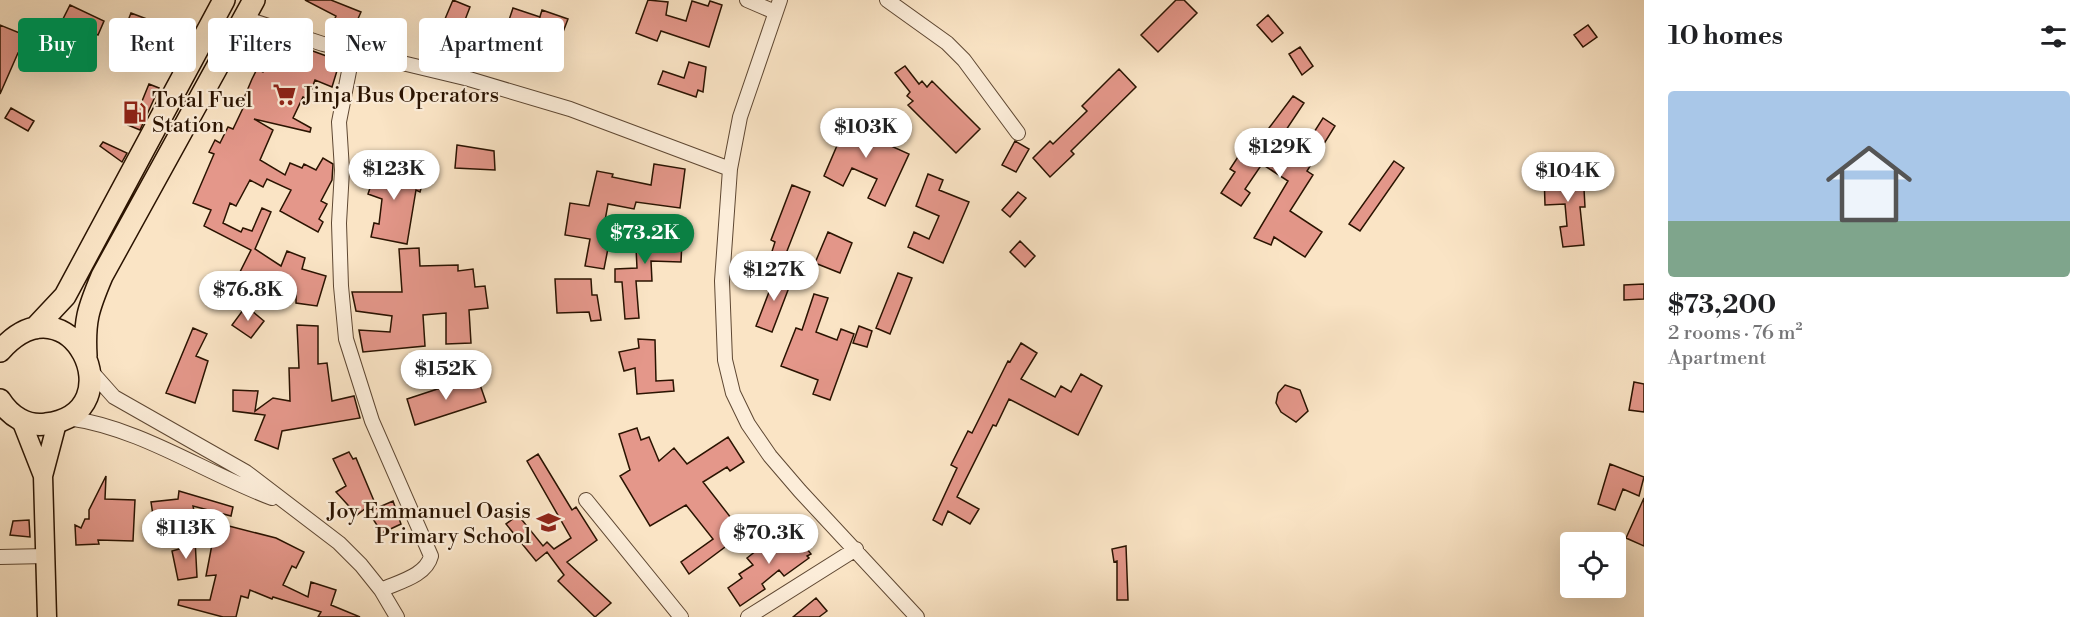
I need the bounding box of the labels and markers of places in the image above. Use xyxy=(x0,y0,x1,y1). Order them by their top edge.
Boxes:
supermarket icon: Jinja Bus Operators xyxy=(272,81,298,107)
place label: Jinja Bus Operators xyxy=(302,82,499,109)
place label: Total Fuel Station xyxy=(152,87,253,139)
fuel station icon: Total Fuel Station xyxy=(121,99,147,125)
pin: $103K xyxy=(824,108,908,159)
pin: $129K xyxy=(1238,128,1322,179)
pin: $123K xyxy=(352,150,436,201)
pin: $104K xyxy=(1526,152,1610,203)
pin: $73.2K xyxy=(596,214,694,265)
pin: $127K xyxy=(732,251,816,302)
pin: $76.8K xyxy=(199,271,297,322)
pin: $152K xyxy=(404,350,488,401)
place label: Joy Emmanuel Oasis Primary School xyxy=(326,498,531,550)
pin: $113K xyxy=(144,509,228,560)
school or university icon: Joy Emmanuel Oasis Primary School xyxy=(536,510,562,536)
pin: $70.3K xyxy=(720,514,818,565)

